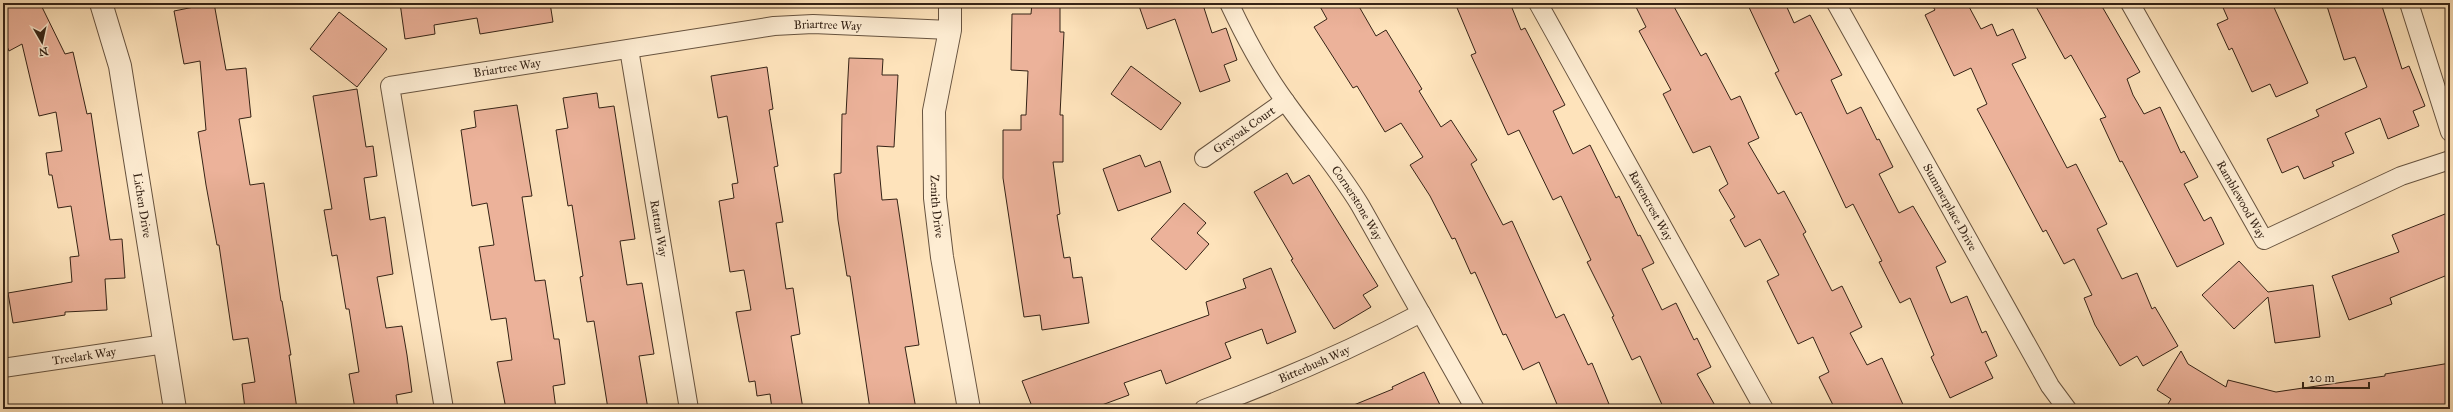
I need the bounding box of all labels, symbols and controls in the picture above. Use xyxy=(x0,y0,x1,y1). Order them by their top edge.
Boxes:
street label: Briartree Way xyxy=(793,17,862,33)
north arrow xyxy=(22,22,62,62)
text: N xyxy=(37,44,49,59)
street label: Briartree Way xyxy=(472,55,542,80)
street label: Greyoak Court xyxy=(1210,103,1278,156)
street label: Ramblewood Way xyxy=(2214,158,2269,242)
street label: Summerplace Drive xyxy=(1920,161,1980,253)
street label: Cornerstone Way xyxy=(1329,163,1386,243)
street label: Ravencrest Way xyxy=(1626,168,1676,243)
street label: Lichen Drive xyxy=(130,172,154,239)
street label: Zenith Drive xyxy=(928,175,947,239)
street label: Rattan Way xyxy=(647,199,671,258)
street label: Bitterbush Way xyxy=(1277,342,1352,386)
street label: Treelark Way xyxy=(51,344,117,368)
scale bar xyxy=(2303,364,2369,390)
text: 20 m xyxy=(2309,371,2335,385)

